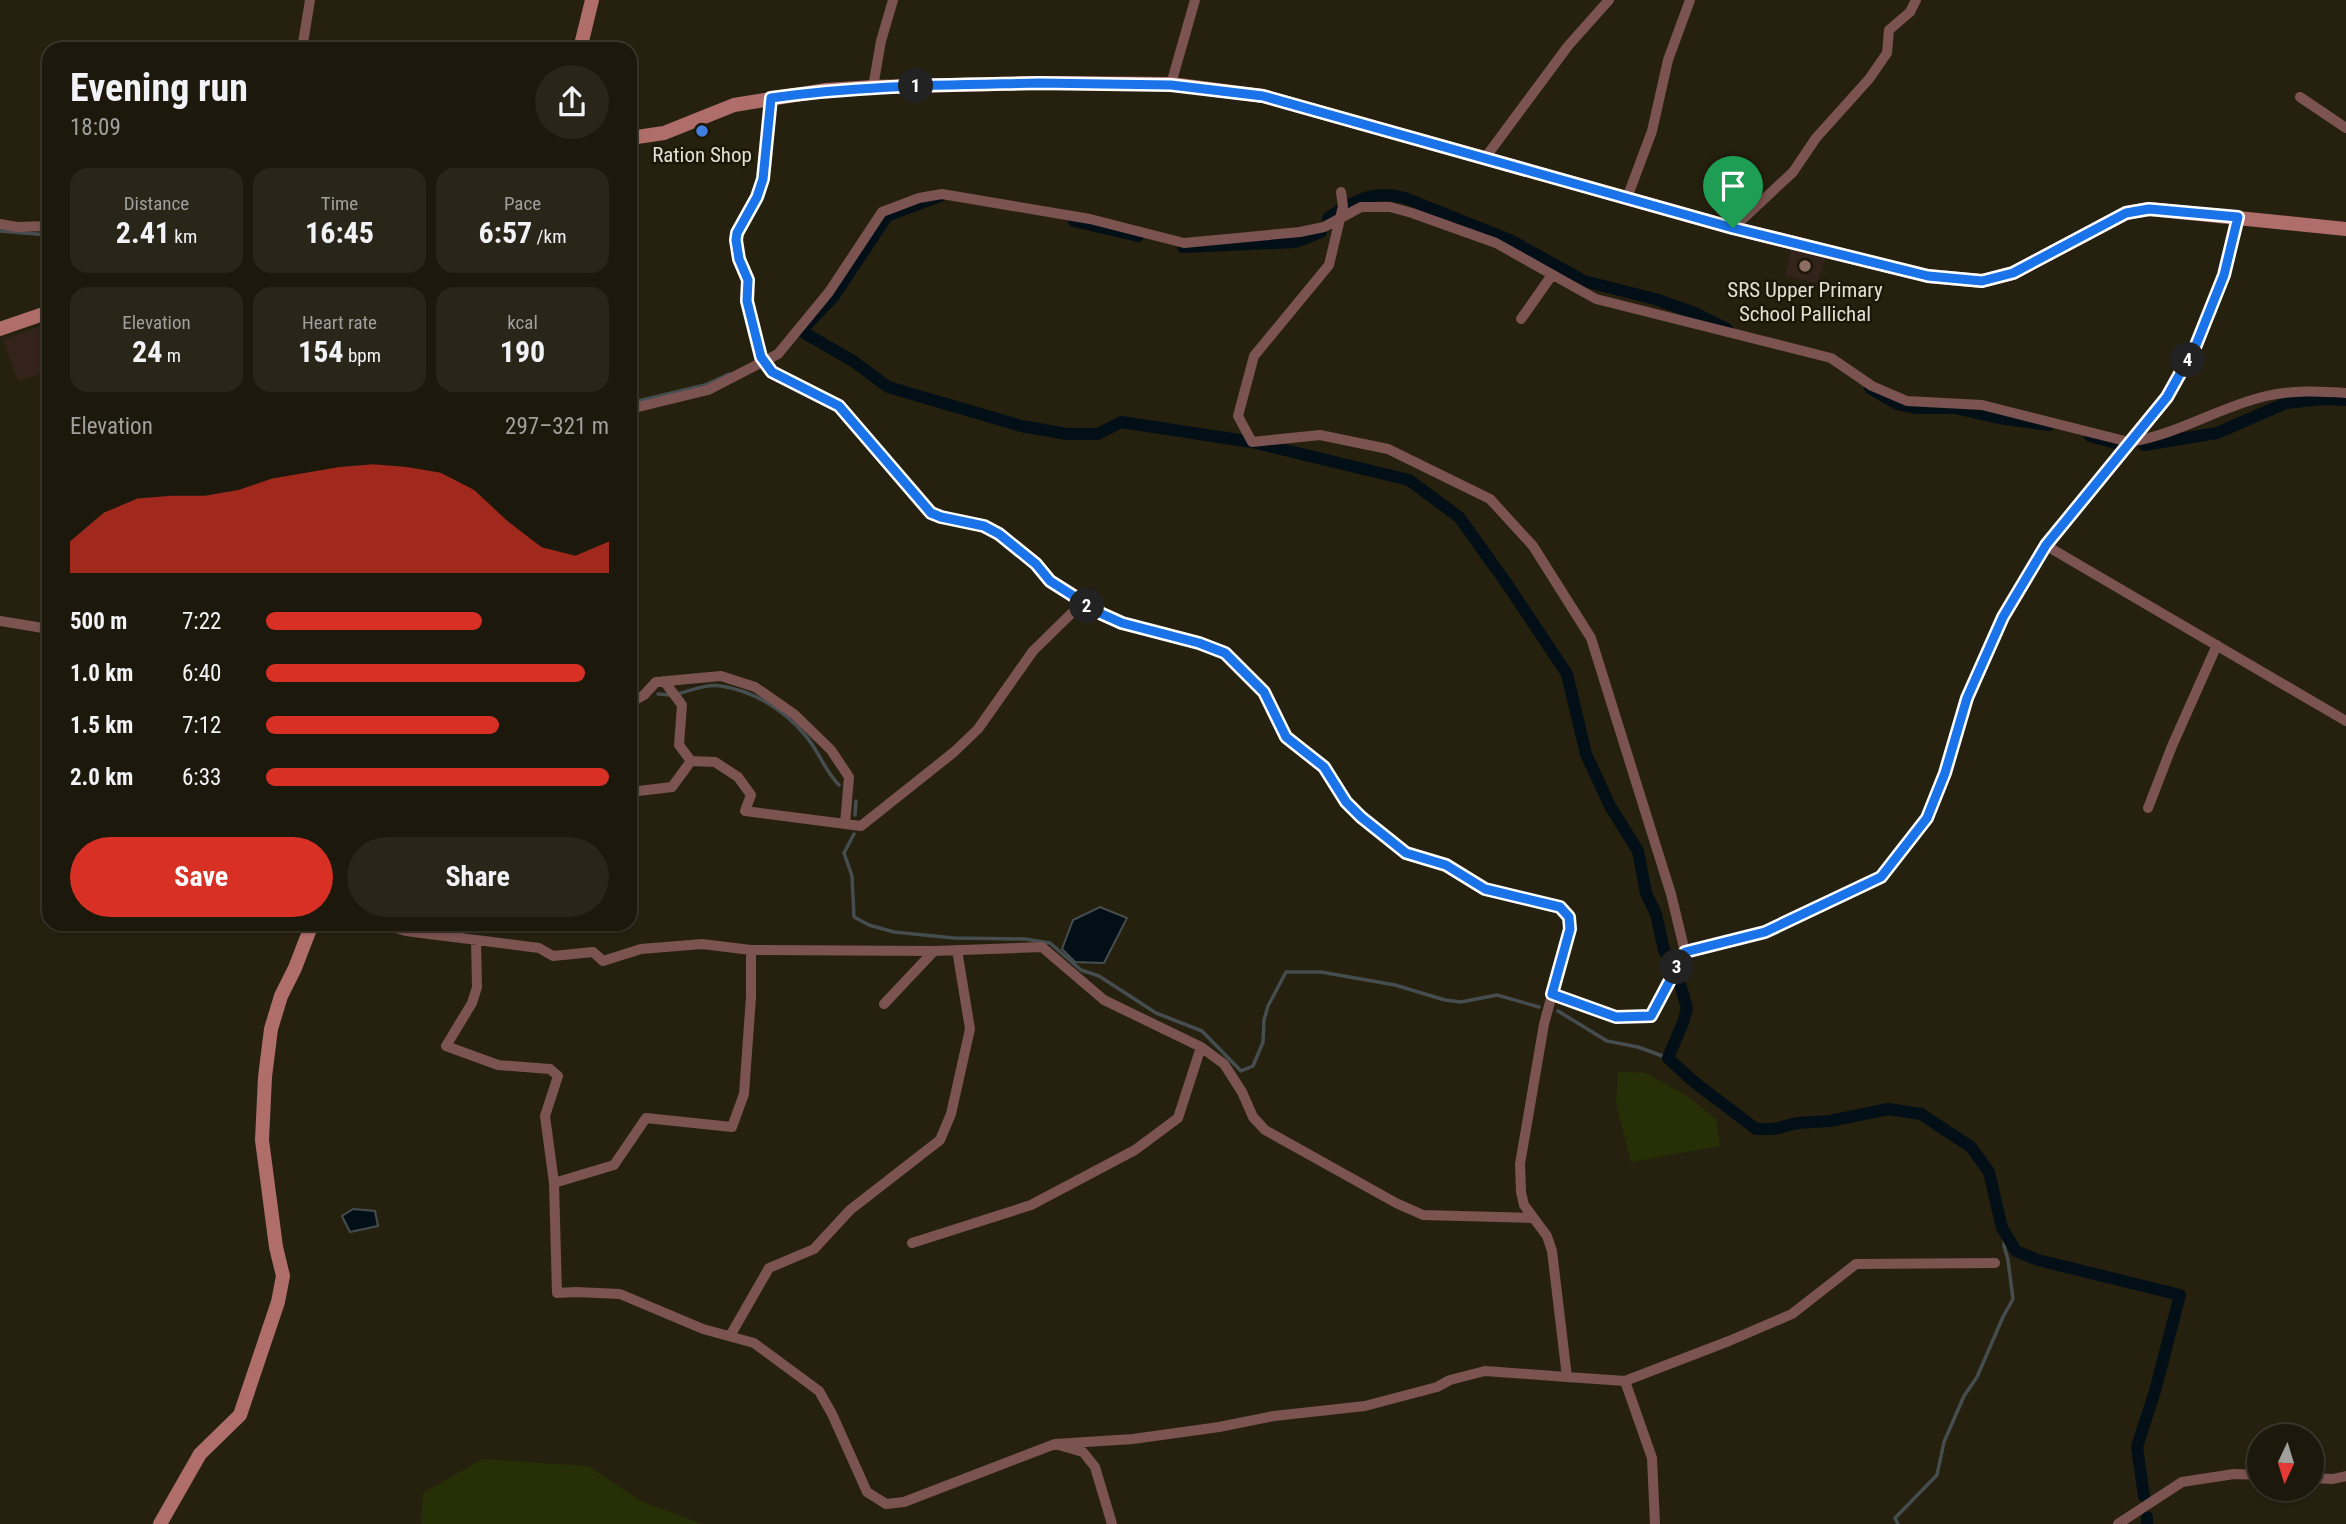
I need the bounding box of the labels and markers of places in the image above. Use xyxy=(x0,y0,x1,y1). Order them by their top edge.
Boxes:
pin: 1 xyxy=(898,68,934,104)
marker: Ration Shop xyxy=(694,123,710,139)
place label: Ration Shop xyxy=(652,143,752,167)
pin xyxy=(1703,156,1763,228)
marker: SRS Upper Primary School Pallichal xyxy=(1797,258,1813,274)
place label: SRS Upper Primary School Pallichal xyxy=(1727,278,1883,326)
pin: 4 xyxy=(2170,342,2206,378)
pin: 2 xyxy=(1070,588,1104,624)
pin: 3 xyxy=(1660,950,1694,984)

